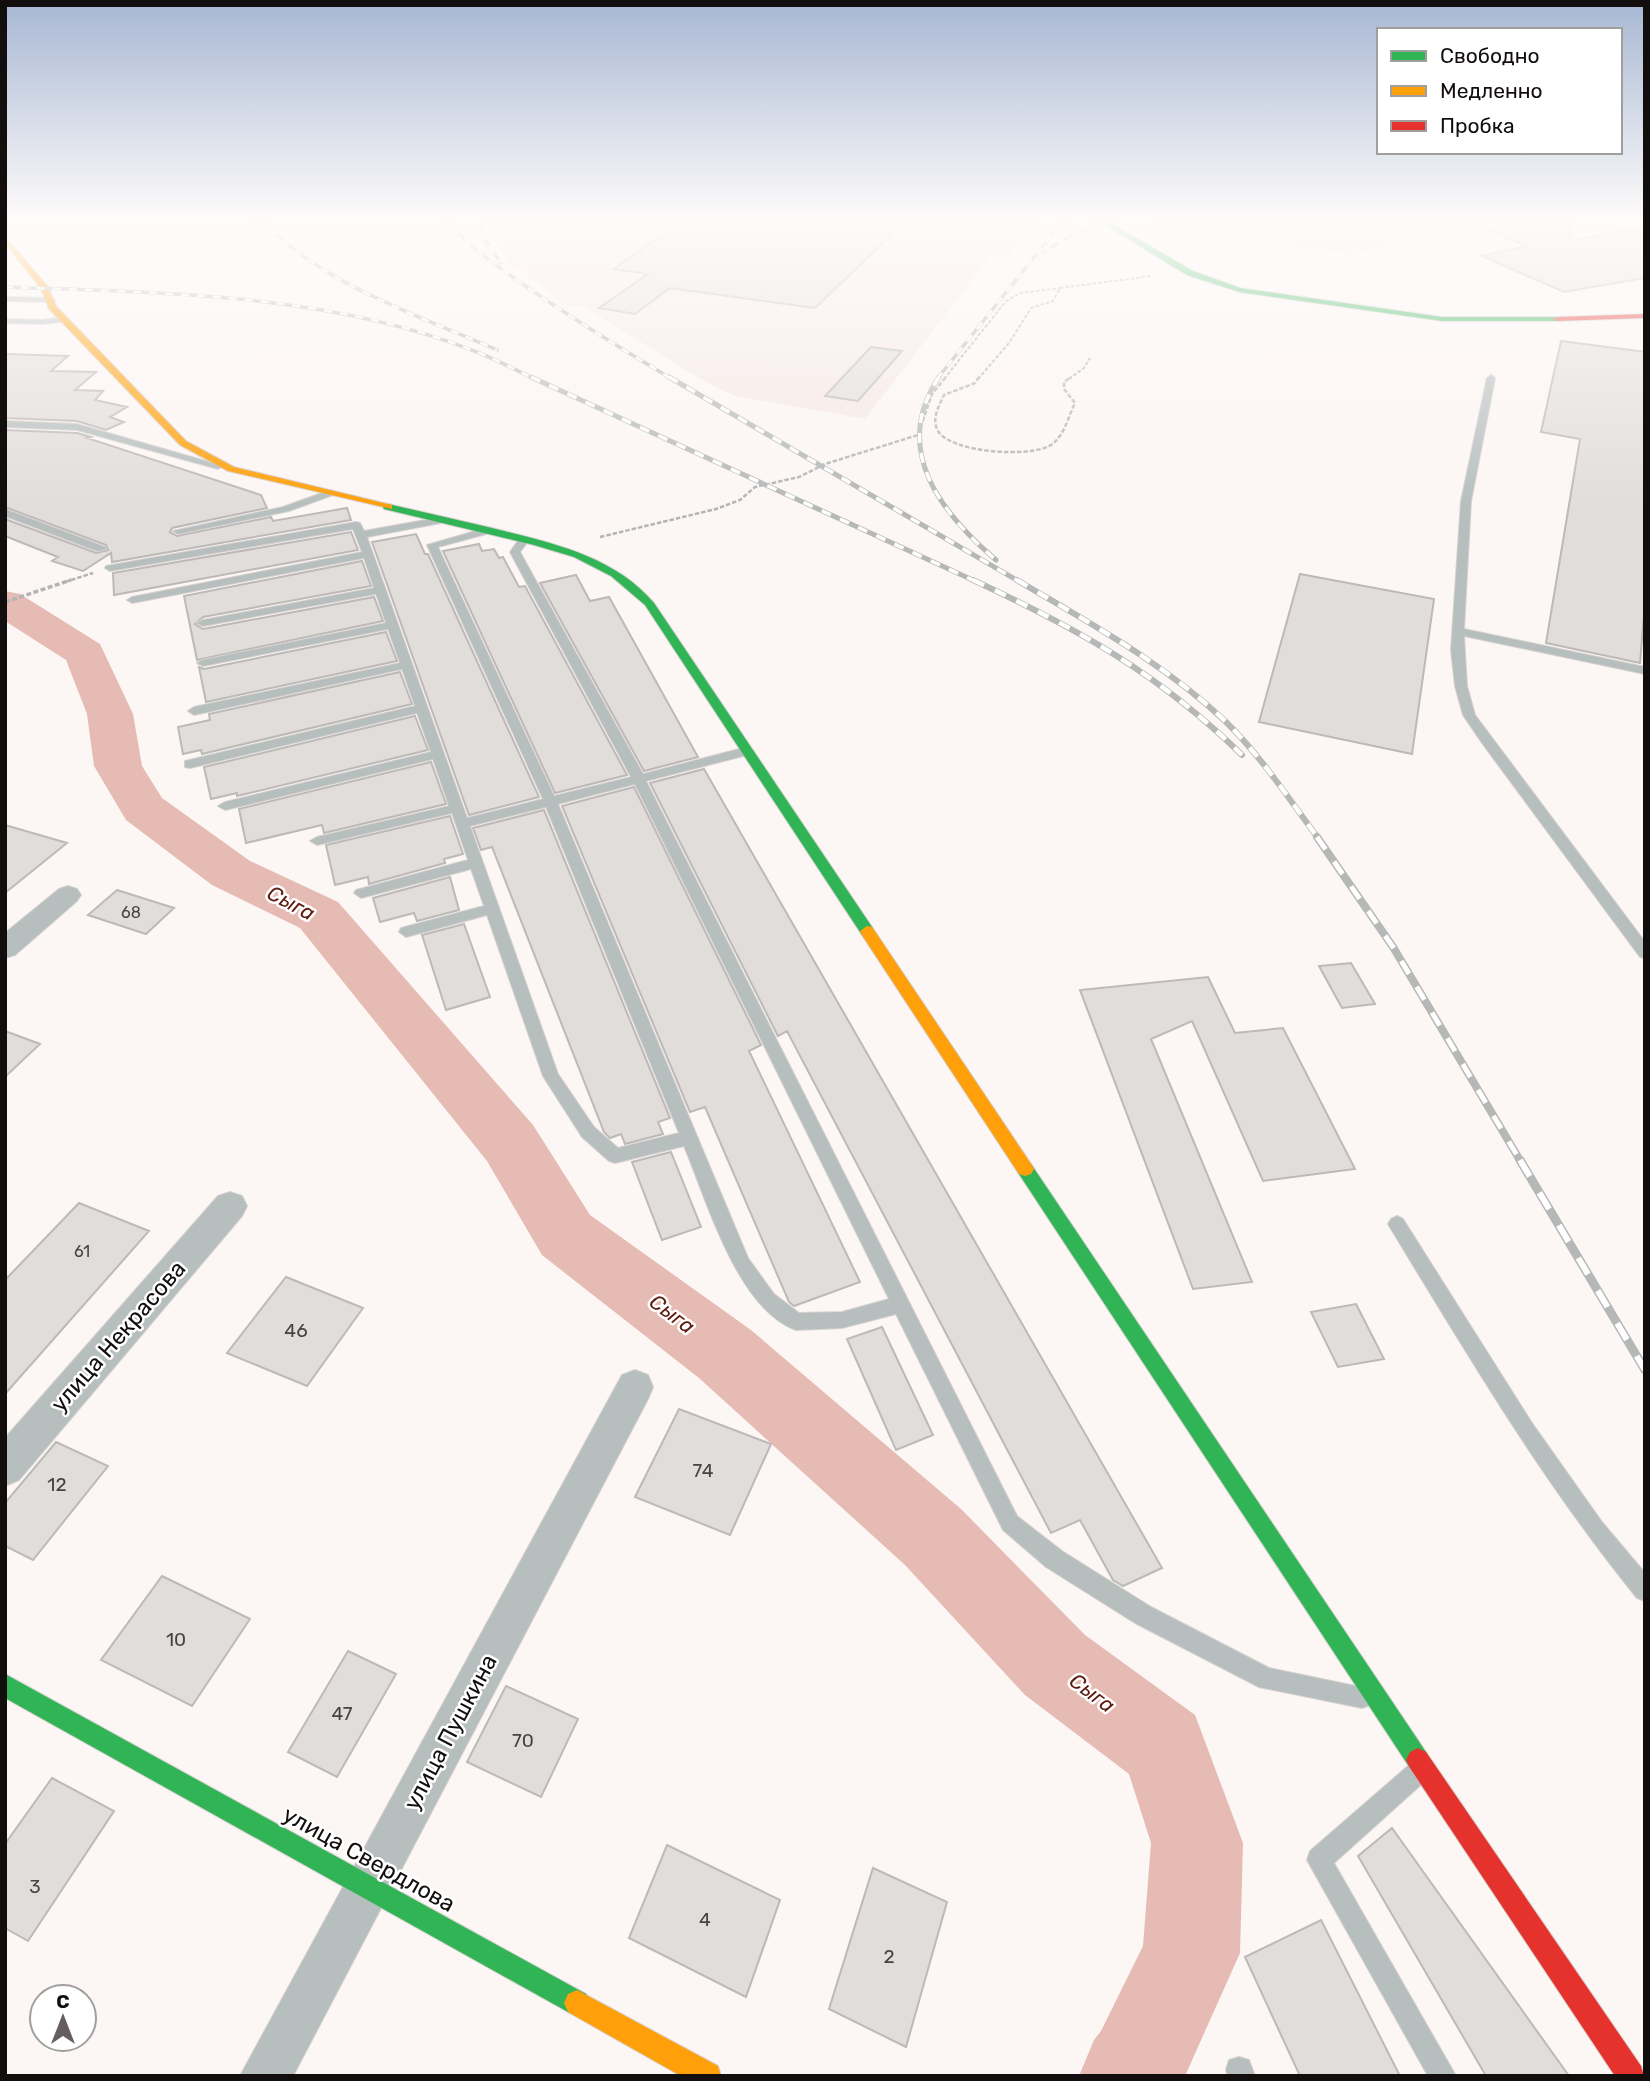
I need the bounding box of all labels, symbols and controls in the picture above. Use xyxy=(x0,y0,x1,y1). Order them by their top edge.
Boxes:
legend xyxy=(1377,28,1622,154)
text: Свободно xyxy=(1440,43,1540,68)
text: Медленно xyxy=(1440,78,1543,103)
text: Пробка xyxy=(1440,113,1515,138)
water label: Сыга xyxy=(263,880,319,925)
house number: 68 xyxy=(121,903,141,922)
house number: 61 xyxy=(74,1242,90,1261)
street label: улица Некрасова xyxy=(45,1255,191,1417)
water label: Сыга xyxy=(645,1289,700,1339)
house number: 46 xyxy=(284,1319,308,1342)
house number: 74 xyxy=(693,1459,714,1482)
house number: 12 xyxy=(47,1473,67,1496)
house number: 10 xyxy=(166,1628,186,1651)
street label: улица Пушкина xyxy=(397,1650,503,1814)
water label: Сыга xyxy=(1065,1668,1120,1718)
house number: 47 xyxy=(331,1702,353,1725)
house number: 70 xyxy=(512,1729,534,1752)
street label: улица Свердлова xyxy=(278,1800,460,1918)
house number: 3 xyxy=(29,1875,41,1898)
house number: 4 xyxy=(699,1908,711,1931)
house number: 2 xyxy=(883,1945,895,1968)
north arrow xyxy=(28,1983,98,2053)
text: С xyxy=(56,1990,70,2013)

